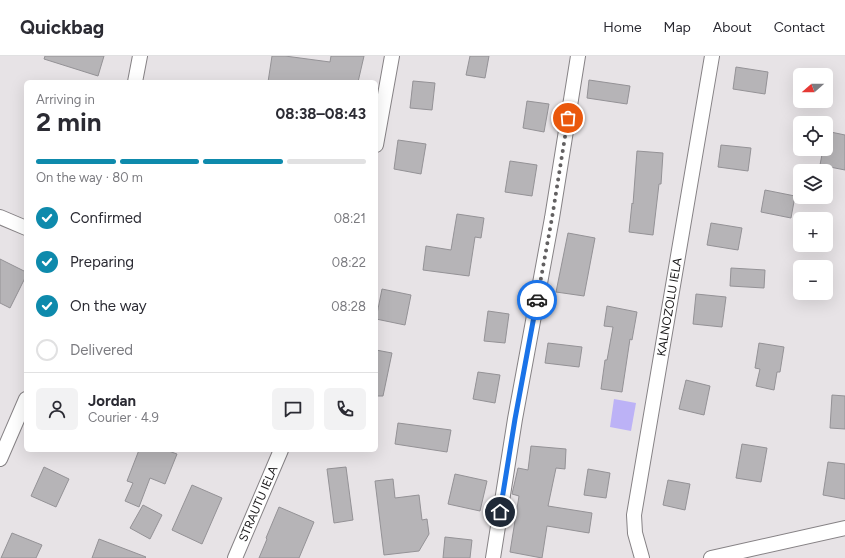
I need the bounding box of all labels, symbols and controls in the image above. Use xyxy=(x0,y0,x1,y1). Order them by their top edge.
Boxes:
text: Quickbag xyxy=(20,16,104,39)
text: Home xyxy=(603,19,642,36)
text: Map xyxy=(664,19,691,36)
text: About xyxy=(713,19,752,36)
text: Contact xyxy=(774,19,825,36)
north arrow xyxy=(793,68,833,108)
map controls xyxy=(793,68,833,300)
text: Arriving in xyxy=(36,92,95,107)
pin xyxy=(551,101,585,135)
text: 08:38–08:43 xyxy=(276,105,366,123)
text: 2 min xyxy=(36,106,102,138)
icon: bag xyxy=(557,107,579,129)
button: locate xyxy=(793,116,833,156)
button: layers xyxy=(793,164,833,204)
text: On the way · 80 m xyxy=(36,170,143,185)
icon: check xyxy=(36,207,58,229)
text: Confirmed xyxy=(70,209,142,227)
text: 08:21 xyxy=(334,211,366,226)
button: + xyxy=(793,212,833,252)
icon: check xyxy=(36,251,58,273)
text: Preparing xyxy=(70,253,134,271)
text: 08:22 xyxy=(332,255,366,270)
street label: KALNOZOLU IELA xyxy=(654,257,685,357)
button: − xyxy=(793,260,833,300)
courier xyxy=(517,280,557,320)
icon: car xyxy=(526,289,548,311)
icon: check xyxy=(36,295,58,317)
text: On the way xyxy=(70,297,147,315)
text: 08:28 xyxy=(331,299,366,314)
text: Delivered xyxy=(70,341,133,359)
button: person xyxy=(36,388,78,430)
button: chat xyxy=(272,388,314,430)
button: phone xyxy=(324,388,366,430)
text: Jordan xyxy=(88,392,136,410)
text: Courier · 4.9 xyxy=(88,410,159,425)
street label: STRAUTU IELA xyxy=(236,464,280,544)
pin xyxy=(483,495,517,529)
icon: home xyxy=(489,501,511,523)

